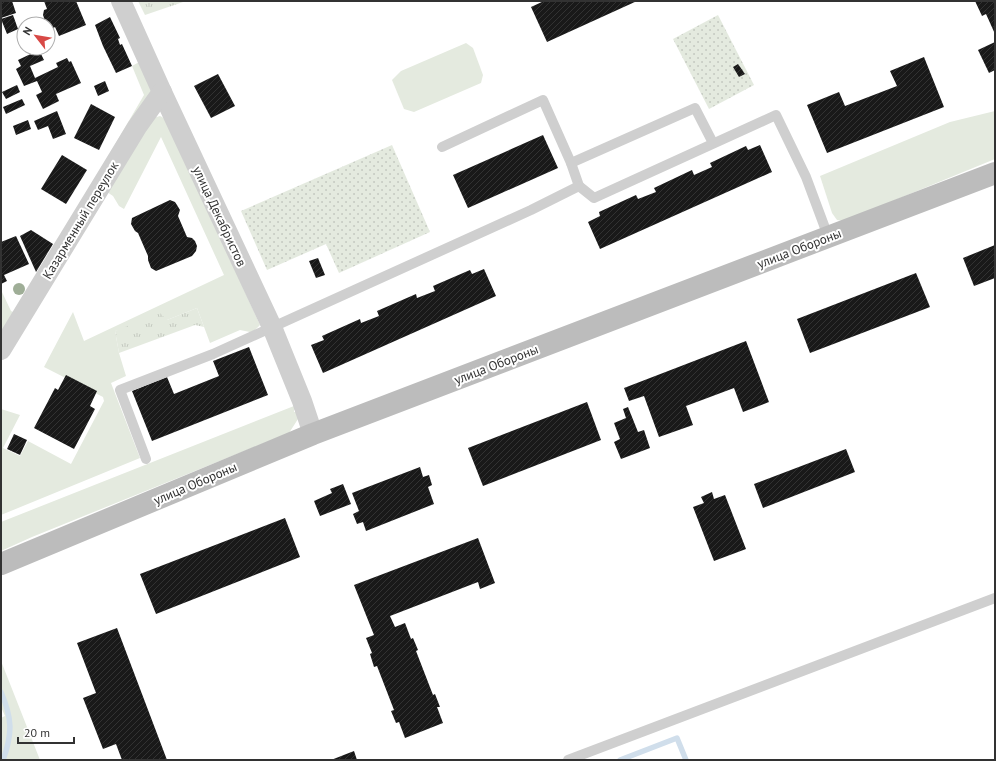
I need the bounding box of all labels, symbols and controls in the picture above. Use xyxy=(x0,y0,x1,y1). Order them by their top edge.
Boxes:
north arrow xyxy=(16,16,56,56)
text: N xyxy=(20,24,35,38)
street label: Казарменный переулок xyxy=(39,158,123,282)
street label: улица Декабристов xyxy=(189,163,250,269)
street label: улица Обороны xyxy=(755,225,844,272)
street label: улица Обороны xyxy=(452,341,541,388)
street label: улица Обороны xyxy=(151,458,239,509)
scale bar xyxy=(18,719,74,745)
text: 20 m xyxy=(24,725,50,740)

